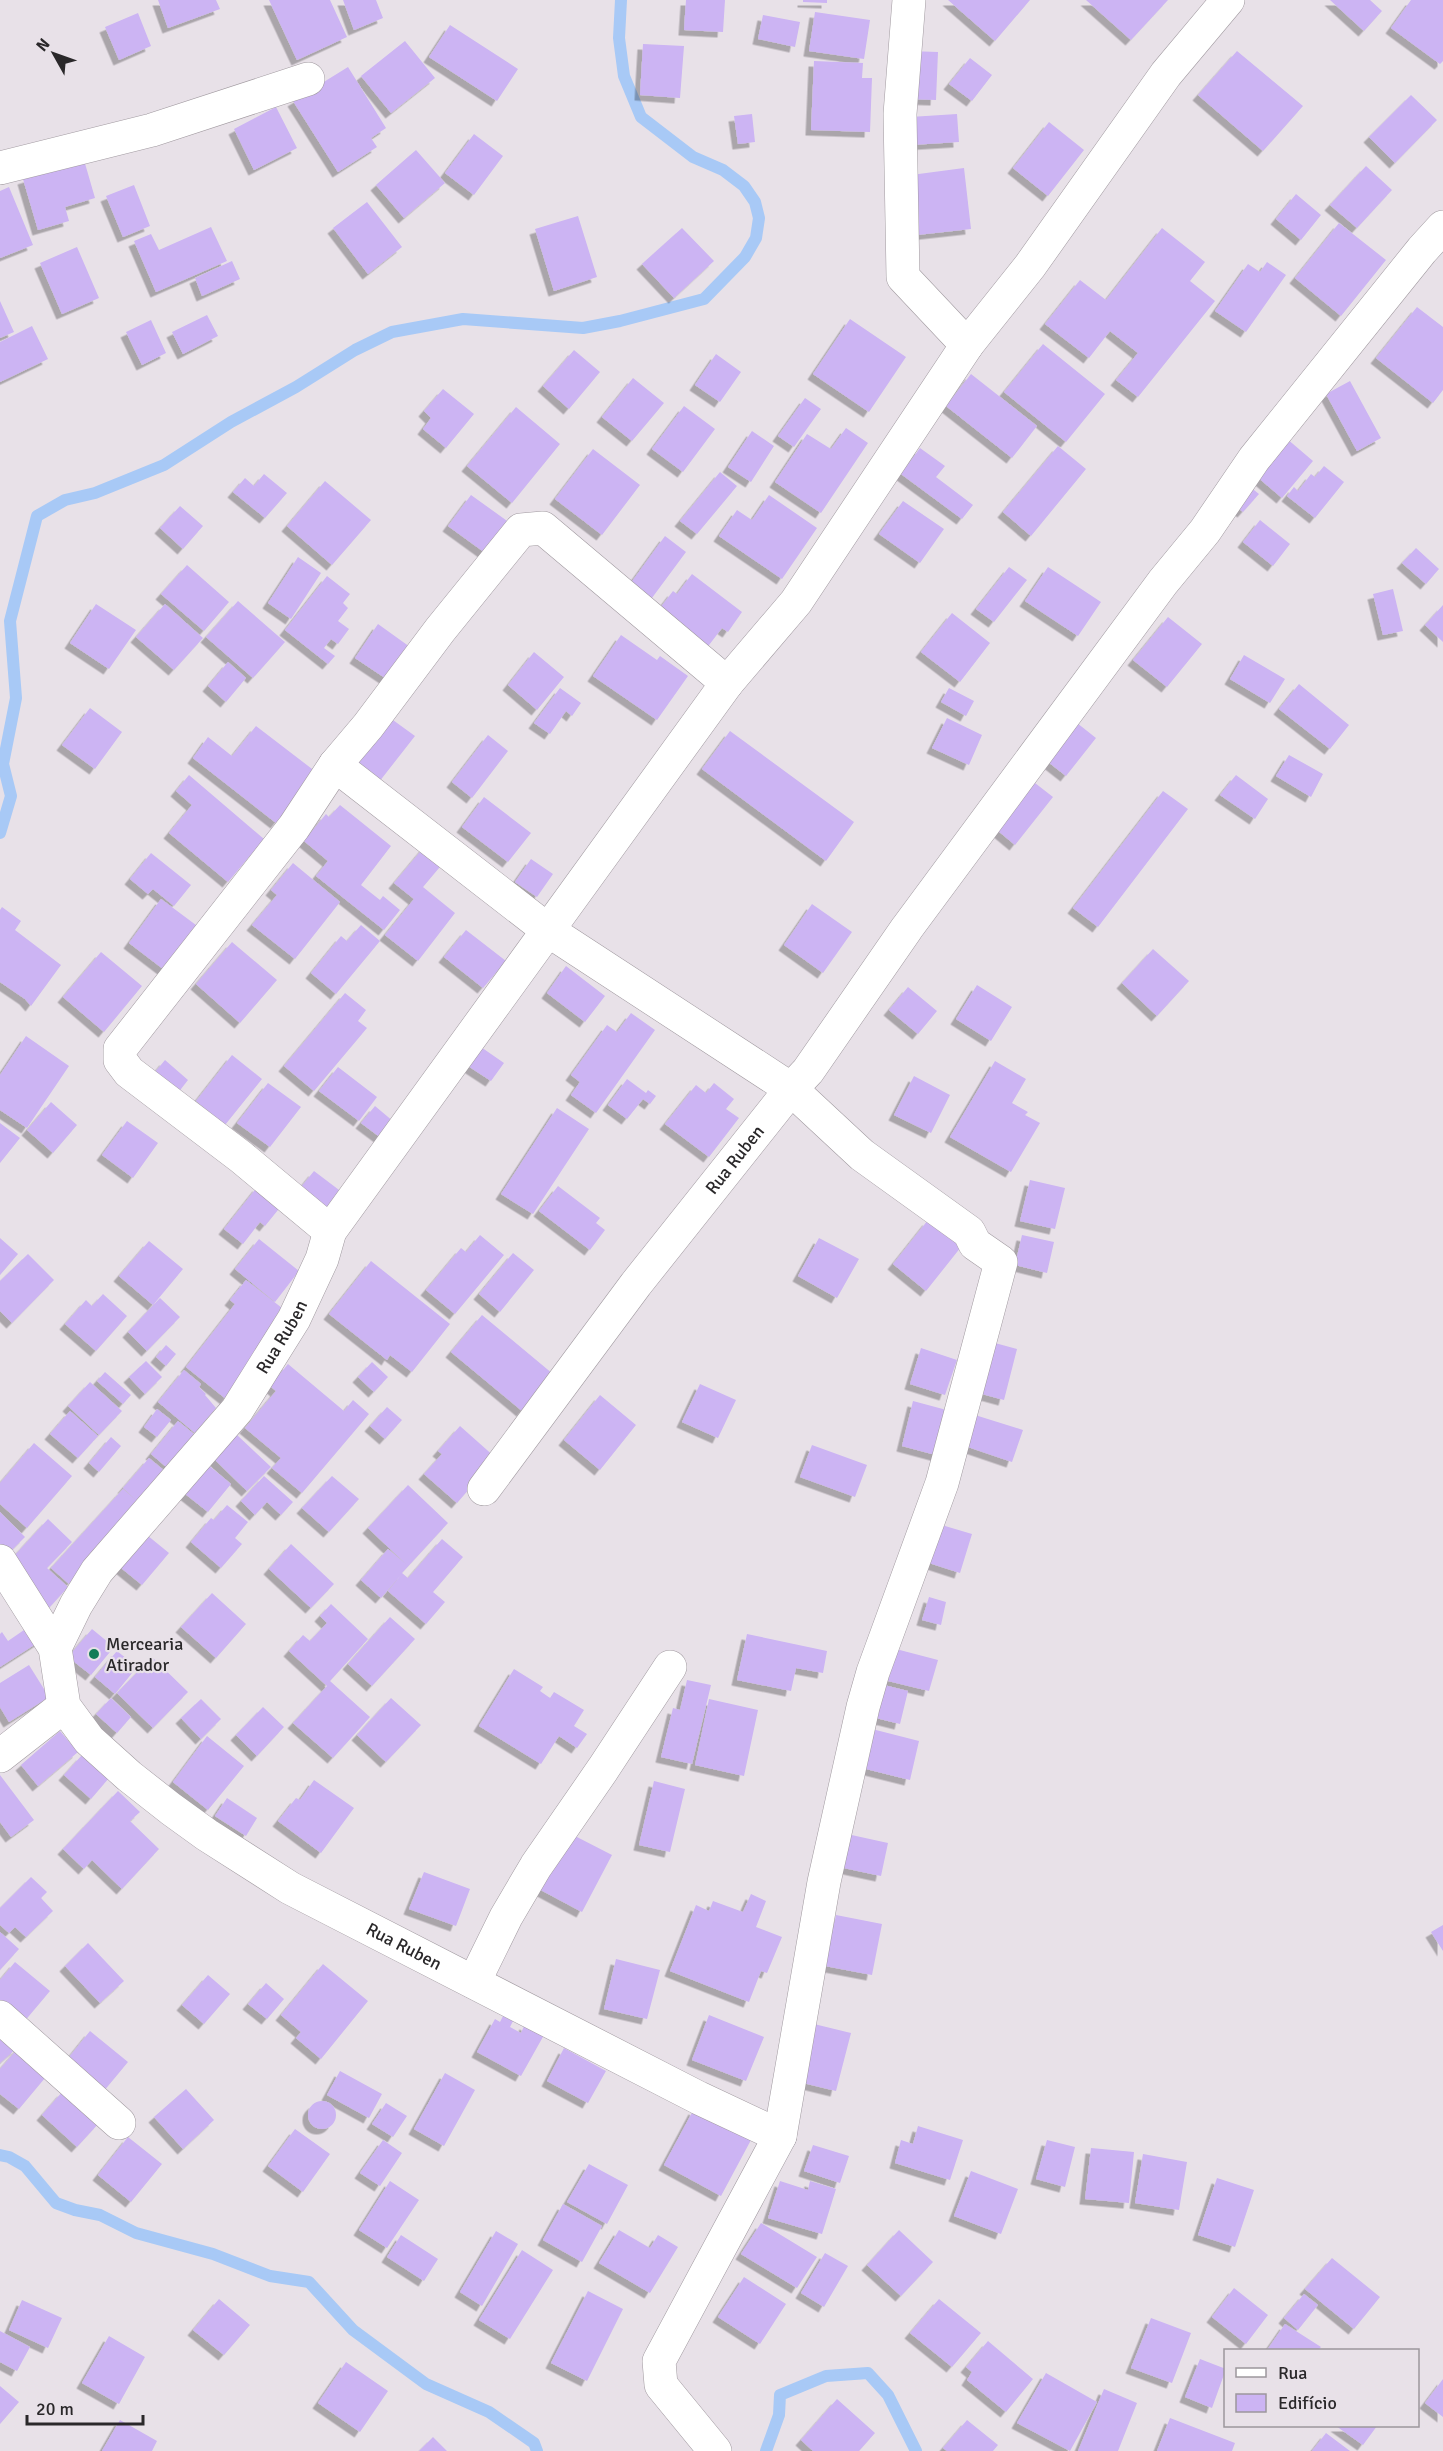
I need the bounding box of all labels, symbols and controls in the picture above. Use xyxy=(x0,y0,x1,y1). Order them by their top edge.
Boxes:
north arrow xyxy=(24,24,84,84)
text: N xyxy=(32,34,55,56)
street label: Rua Ruben xyxy=(701,1121,769,1199)
street label: Rua Ruben xyxy=(251,1297,312,1378)
place label: Mercearia Atirador xyxy=(106,1633,183,1676)
marker: Mercearia Atirador xyxy=(87,1647,101,1661)
street label: Rua Ruben xyxy=(362,1918,445,1975)
legend xyxy=(1224,2349,1419,2427)
text: Rua xyxy=(1278,2362,1307,2384)
scale bar xyxy=(27,2388,142,2426)
text: Edifício xyxy=(1278,2392,1337,2414)
text: 20 m xyxy=(36,2398,74,2420)

